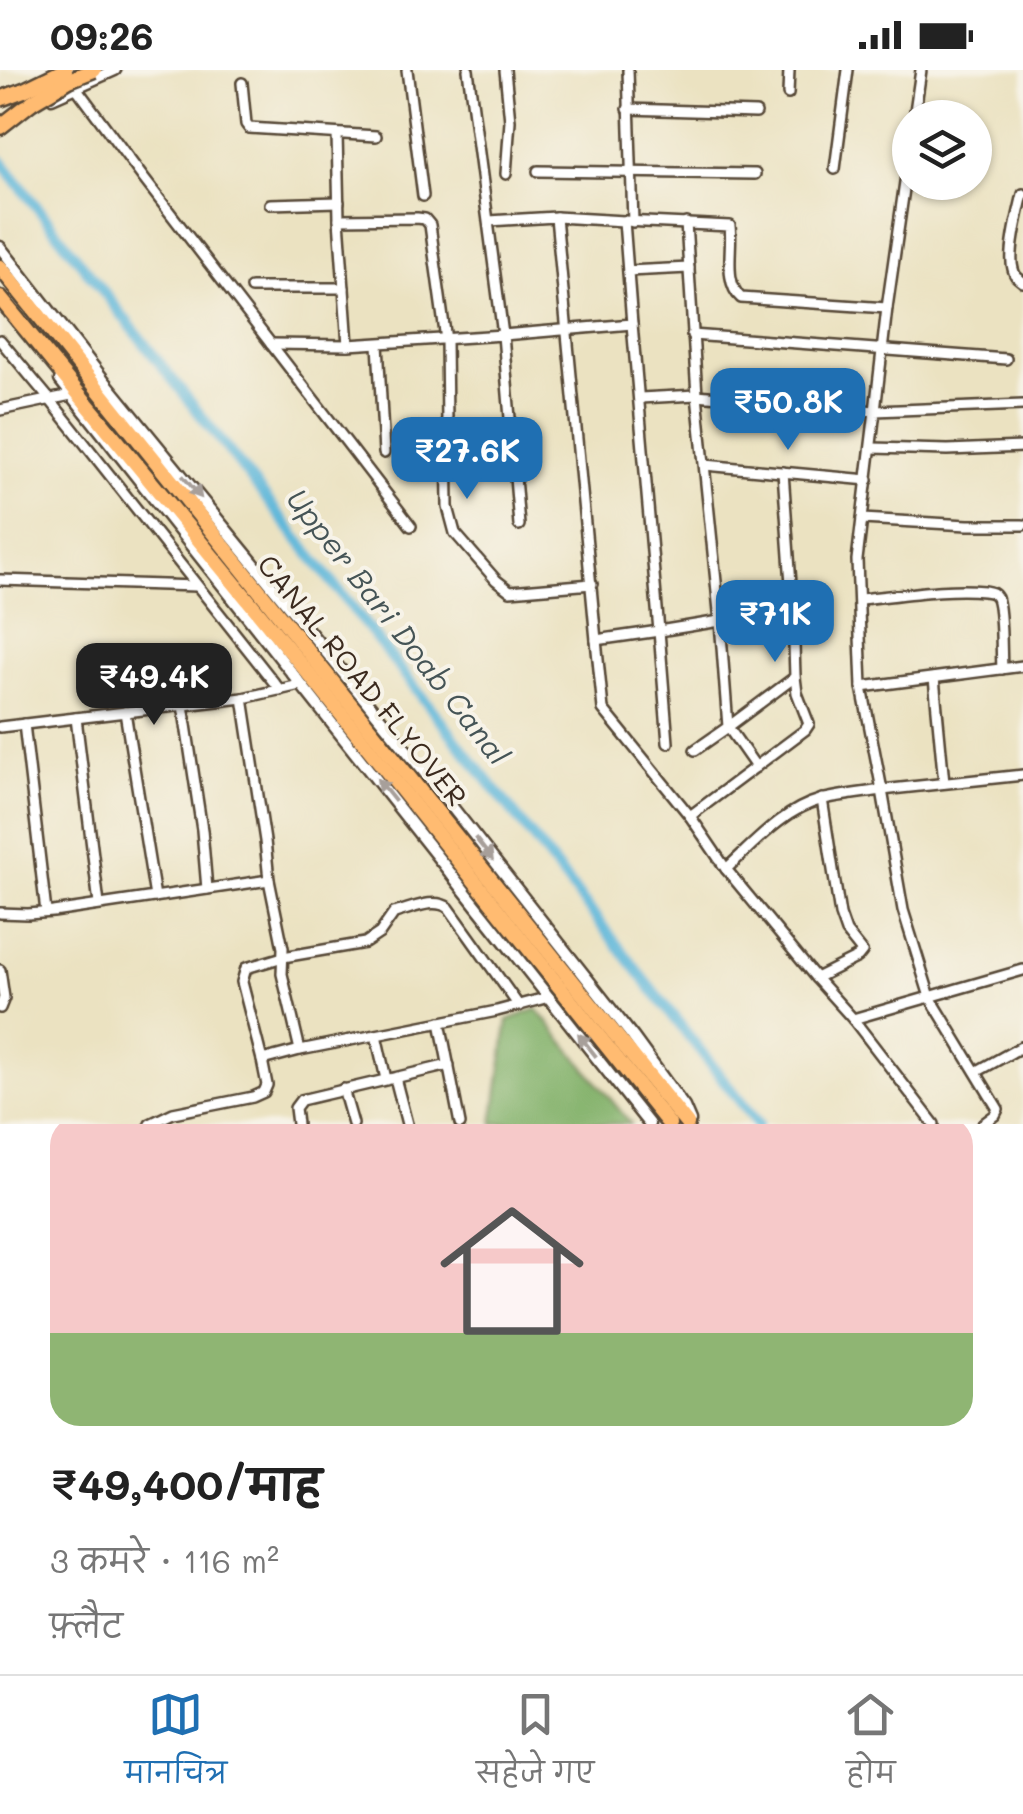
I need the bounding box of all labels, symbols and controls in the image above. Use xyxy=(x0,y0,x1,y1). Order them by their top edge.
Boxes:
text: 09:26 xyxy=(50,10,154,60)
map controls xyxy=(892,100,992,200)
button: layers xyxy=(892,100,992,200)
pin: ₹50.8K xyxy=(707,368,869,453)
text: ₹50.8K xyxy=(732,379,844,421)
pin: ₹27.6K xyxy=(386,417,548,502)
text: ₹27.6K xyxy=(413,428,521,470)
one-way arrow xyxy=(181,474,202,499)
water label: Upper Bari Doab Canal xyxy=(279,480,520,773)
street label: CANAL ROAD FLYOVER xyxy=(250,547,476,813)
pin: ₹71K xyxy=(716,580,834,665)
text: ₹71K xyxy=(738,591,812,633)
pin: ₹49.4K xyxy=(73,643,235,728)
text: ₹49.4K xyxy=(98,654,210,696)
one-way arrow xyxy=(376,778,397,803)
one-way arrow xyxy=(474,835,495,861)
one-way arrow xyxy=(577,1033,598,1058)
icon: home xyxy=(422,1181,602,1361)
text: ₹49,400/माह xyxy=(50,1456,322,1511)
text: 3 कमरे · 116 m² xyxy=(50,1539,279,1581)
text: फ़्लैट xyxy=(50,1604,123,1646)
tab: मानचित्र xyxy=(125,1687,227,1804)
tab: सहेजे गए xyxy=(476,1687,594,1804)
tab: होम xyxy=(843,1687,898,1804)

